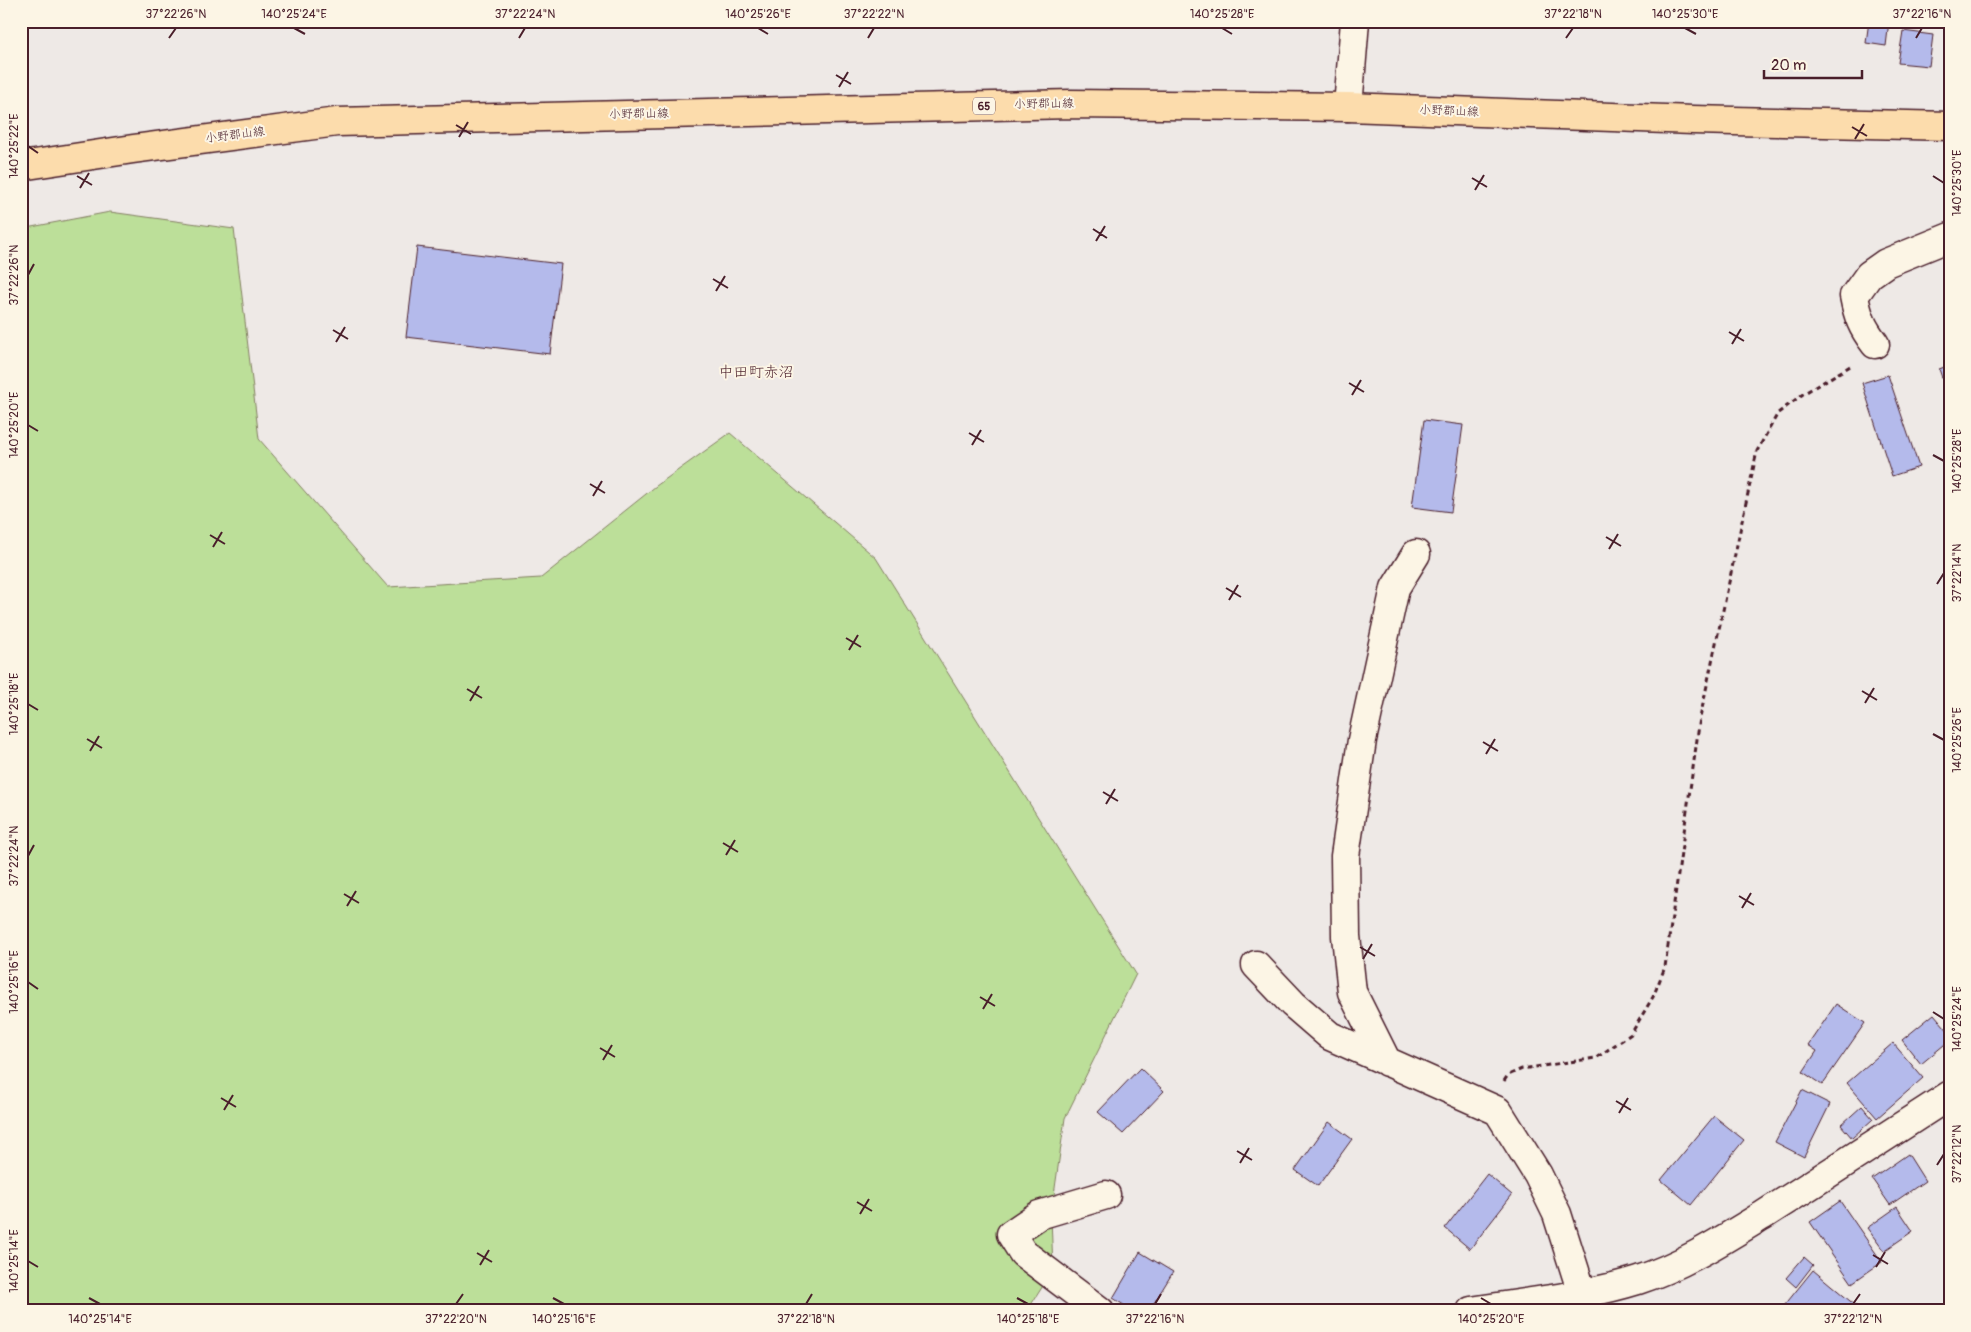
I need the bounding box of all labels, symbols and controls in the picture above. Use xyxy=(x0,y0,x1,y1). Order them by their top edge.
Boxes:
text: 37°22'26"N xyxy=(146,7,206,22)
text: 140°25'24"E xyxy=(261,7,327,22)
text: 37°22'24"N xyxy=(495,7,555,22)
text: 140°25'26"E xyxy=(725,7,791,22)
text: 37°22'22"N xyxy=(844,7,904,22)
text: 140°25'28"E xyxy=(1190,7,1254,22)
text: 37°22'18"N xyxy=(1544,7,1602,22)
text: 140°25'30"E xyxy=(1652,7,1718,22)
text: 37°22'16"N xyxy=(1893,7,1951,22)
scale bar xyxy=(1764,48,1861,80)
text: 20 m xyxy=(1771,56,1806,75)
street label: 小野郡山線 xyxy=(1014,96,1074,112)
road number: 65 xyxy=(973,98,995,114)
street label: 小野郡山線 xyxy=(1419,102,1479,120)
street label: 小野郡山線 xyxy=(609,106,669,122)
text: 140°25'22"E xyxy=(7,113,22,179)
street label: 小野郡山線 xyxy=(204,124,266,146)
text: 140°25'30"E xyxy=(1950,150,1965,216)
text: 37°22'26"N xyxy=(7,245,22,305)
district label: 中田町赤沼 xyxy=(718,363,794,382)
text: 140°25'20"E xyxy=(7,392,22,458)
text: 140°25'28"E xyxy=(1950,429,1965,493)
text: 37°22'14"N xyxy=(1950,544,1965,602)
text: 140°25'18"E xyxy=(7,673,22,735)
text: 140°25'26"E xyxy=(1950,707,1965,773)
text: 37°22'24"N xyxy=(7,826,22,886)
text: 140°25'16"E xyxy=(7,950,22,1014)
text: 140°25'24"E xyxy=(1950,986,1965,1052)
text: 37°22'12"N xyxy=(1950,1125,1965,1183)
text: 140°25'14"E xyxy=(7,1229,22,1293)
text: 140°25'14"E xyxy=(68,1312,132,1327)
text: 37°22'20"N xyxy=(425,1312,487,1327)
text: 140°25'16"E xyxy=(532,1312,596,1327)
text: 37°22'18"N xyxy=(777,1312,835,1327)
text: 140°25'18"E xyxy=(997,1312,1059,1327)
text: 37°22'16"N xyxy=(1126,1312,1184,1327)
text: 140°25'20"E xyxy=(1458,1312,1524,1327)
text: 37°22'12"N xyxy=(1824,1312,1882,1327)

